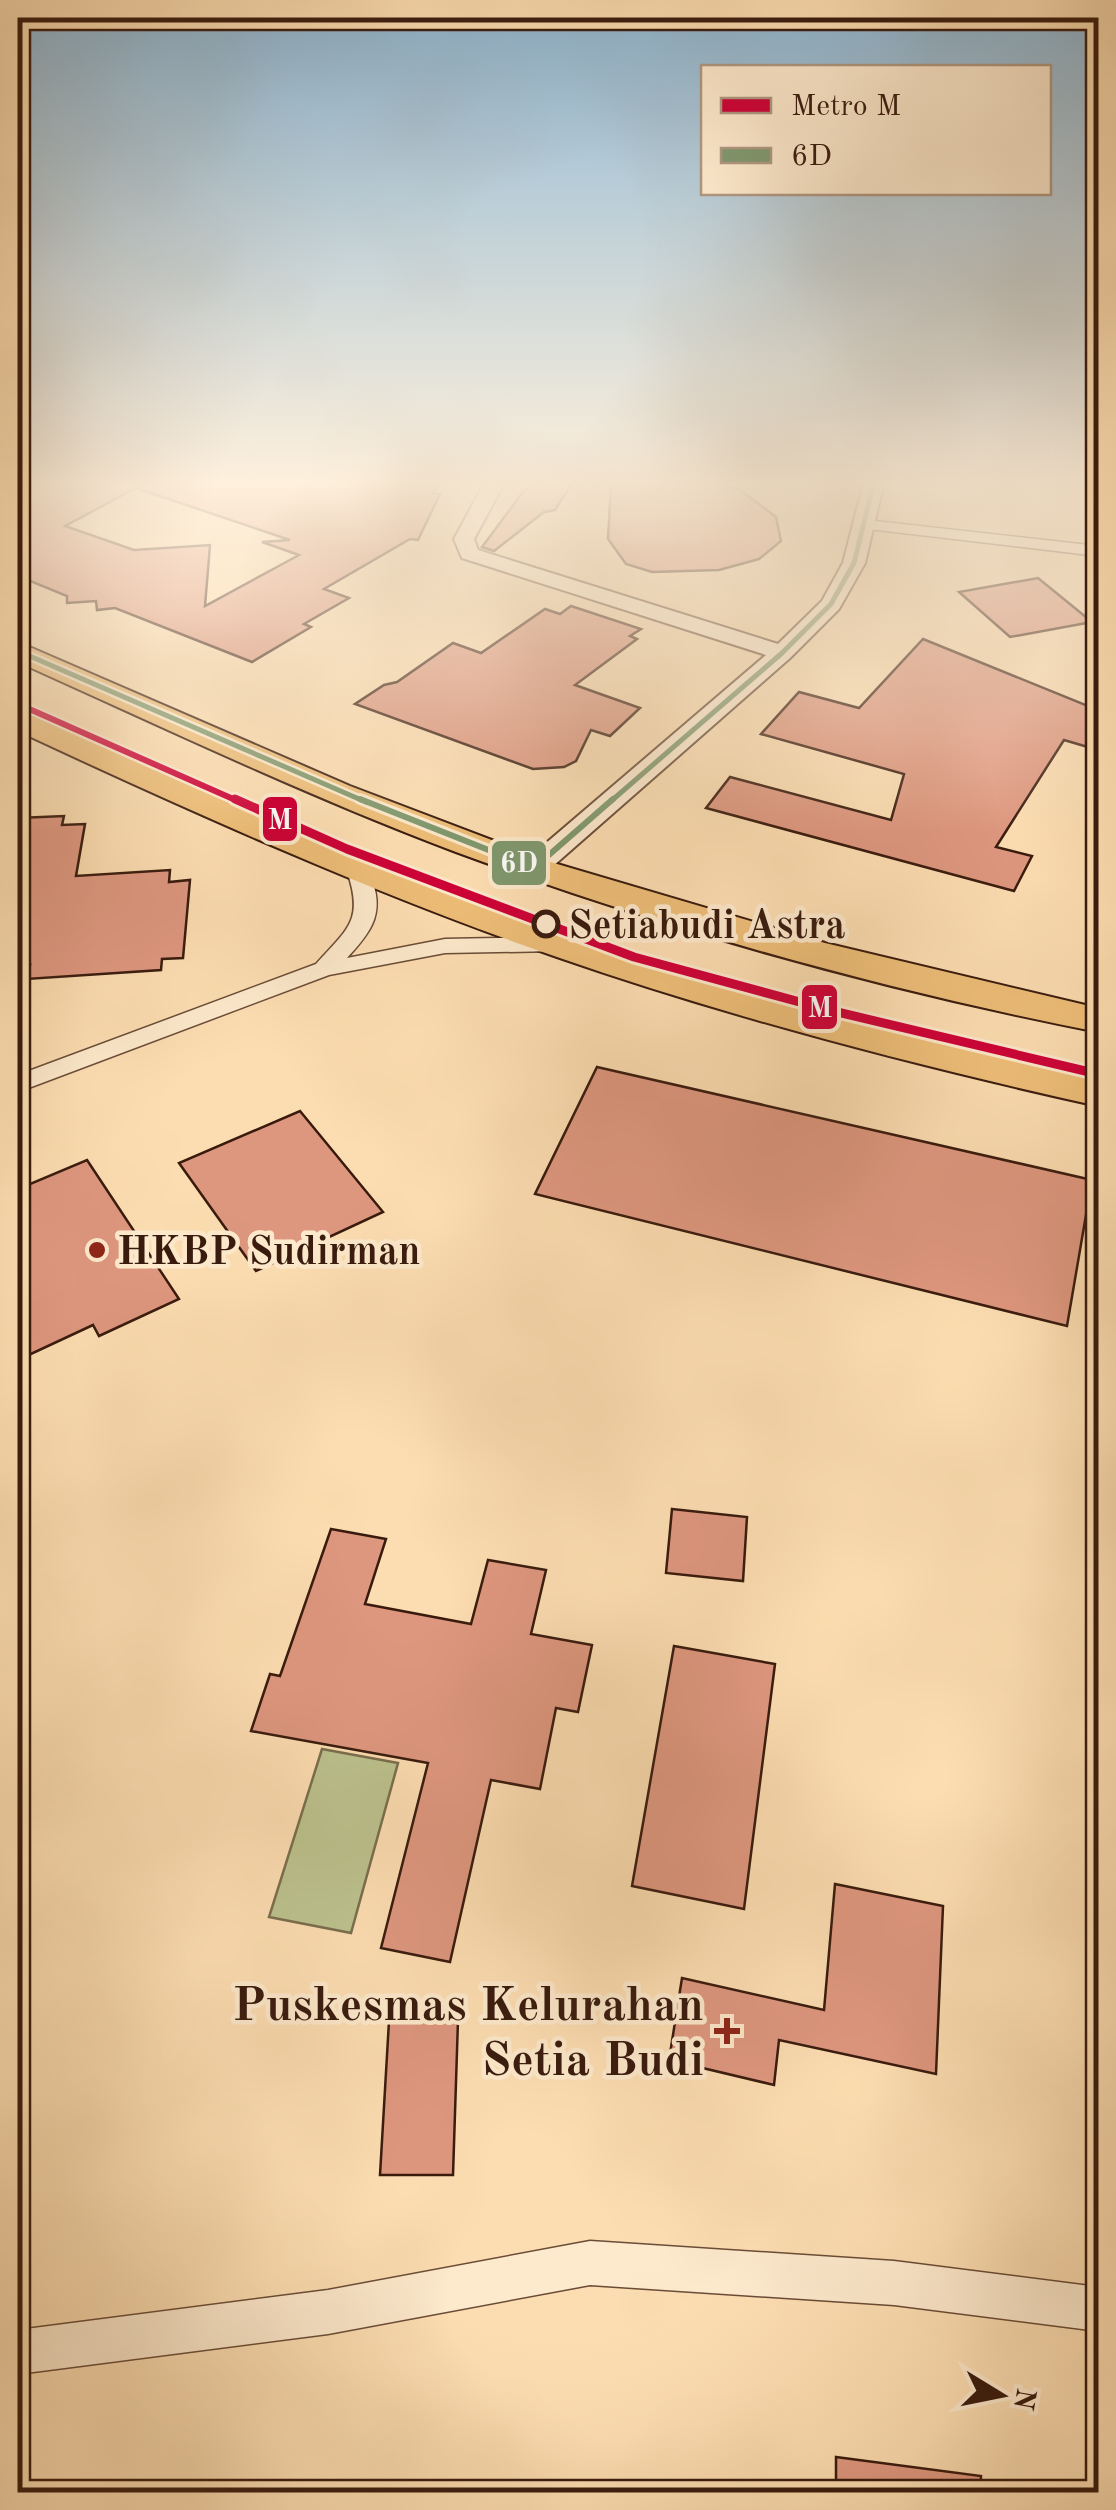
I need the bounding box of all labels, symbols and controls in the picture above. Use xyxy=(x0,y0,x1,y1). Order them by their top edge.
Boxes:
legend xyxy=(701,65,1051,195)
text: Metro M xyxy=(791,92,901,122)
text: 6D xyxy=(791,142,832,172)
line badge: M xyxy=(261,795,299,843)
text: M xyxy=(268,808,293,836)
line badge: 6D xyxy=(490,839,548,887)
text: 6D xyxy=(500,851,538,879)
place label: Setiabudi Astra xyxy=(568,908,846,948)
marker: Setiabudi Astra xyxy=(533,911,559,937)
line badge: M xyxy=(800,983,839,1031)
text: M xyxy=(808,996,833,1024)
place label: HKBP Sudirman xyxy=(117,1234,421,1274)
marker: HKBP Sudirman xyxy=(86,1239,108,1261)
place label: Puskesmas Kelurahan Setia Budi xyxy=(232,1983,704,2086)
marker: Puskesmas Kelurahan Setia Budi xyxy=(714,2018,740,2044)
north arrow xyxy=(951,2345,1051,2445)
text: N xyxy=(1007,2386,1038,2412)

